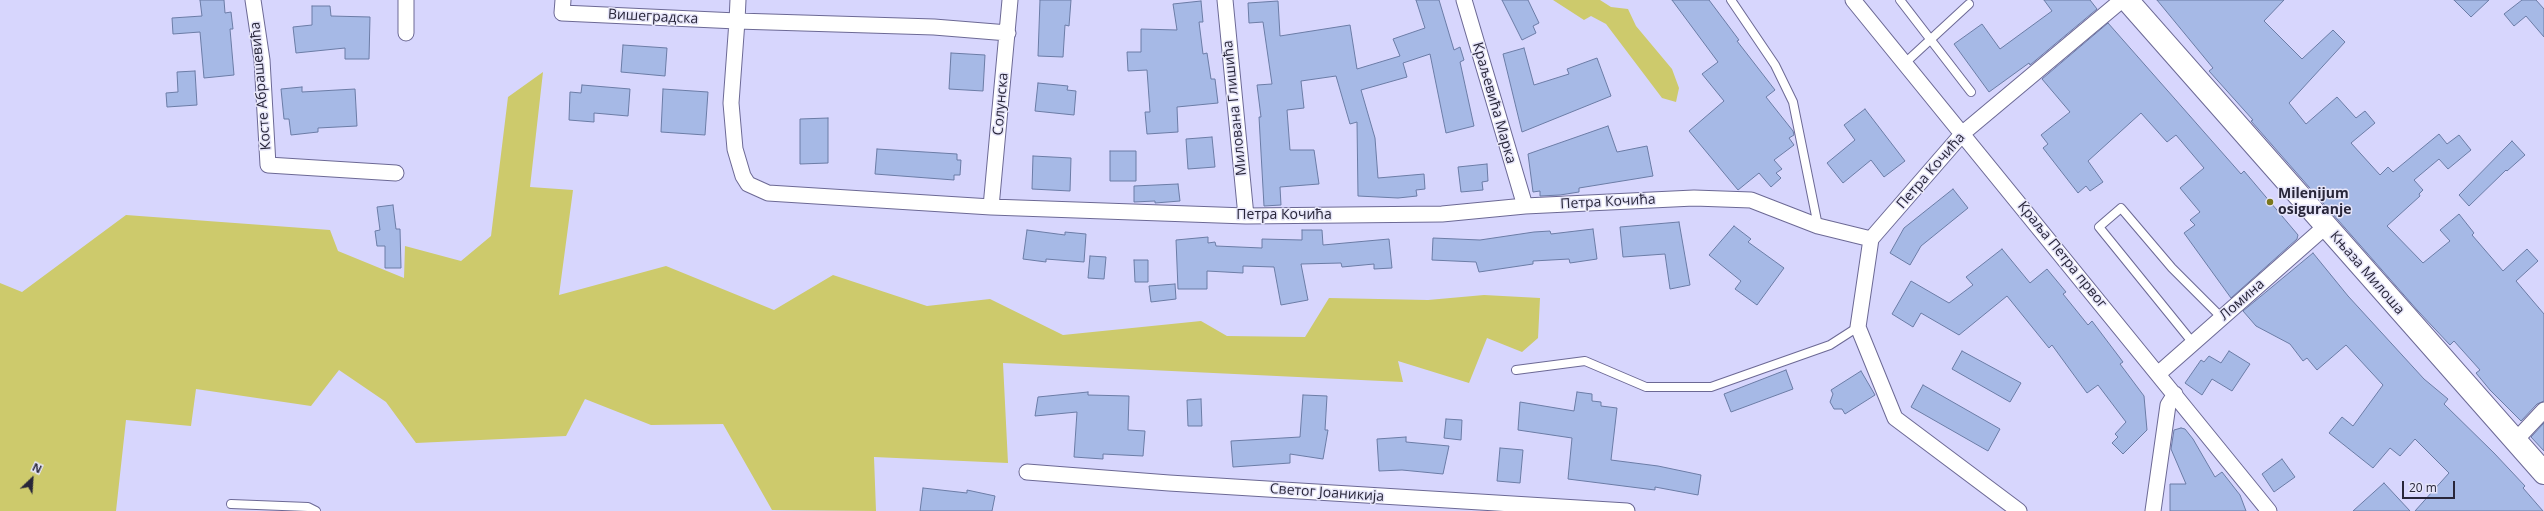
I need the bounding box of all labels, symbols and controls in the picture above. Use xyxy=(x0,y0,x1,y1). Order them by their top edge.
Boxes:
street label: Вишеградска xyxy=(607,6,699,28)
street label: Косте Абрашевића xyxy=(247,21,275,151)
street label: Милована Глишића xyxy=(1220,40,1250,176)
street label: Краљевића Марка xyxy=(1469,40,1519,166)
street label: Солунска xyxy=(990,72,1012,136)
street label: Петра Кочића xyxy=(1893,130,1969,212)
place label: Milenijum osiguranje xyxy=(2278,186,2352,218)
street label: Петра Кочића xyxy=(1560,191,1656,213)
marker: Milenijum osiguranje xyxy=(2265,197,2275,207)
street label: Краља Петра првог xyxy=(2014,198,2110,312)
street label: Петра Кочића xyxy=(1236,207,1332,223)
street label: Књаза Милоша xyxy=(2326,228,2408,318)
street label: Ломина xyxy=(2216,276,2268,324)
north arrow xyxy=(12,459,52,499)
text: N xyxy=(30,459,45,476)
scale bar xyxy=(2404,473,2457,499)
text: 20 m xyxy=(2409,479,2437,496)
street label: Светог Јоаникија xyxy=(1269,481,1385,505)

